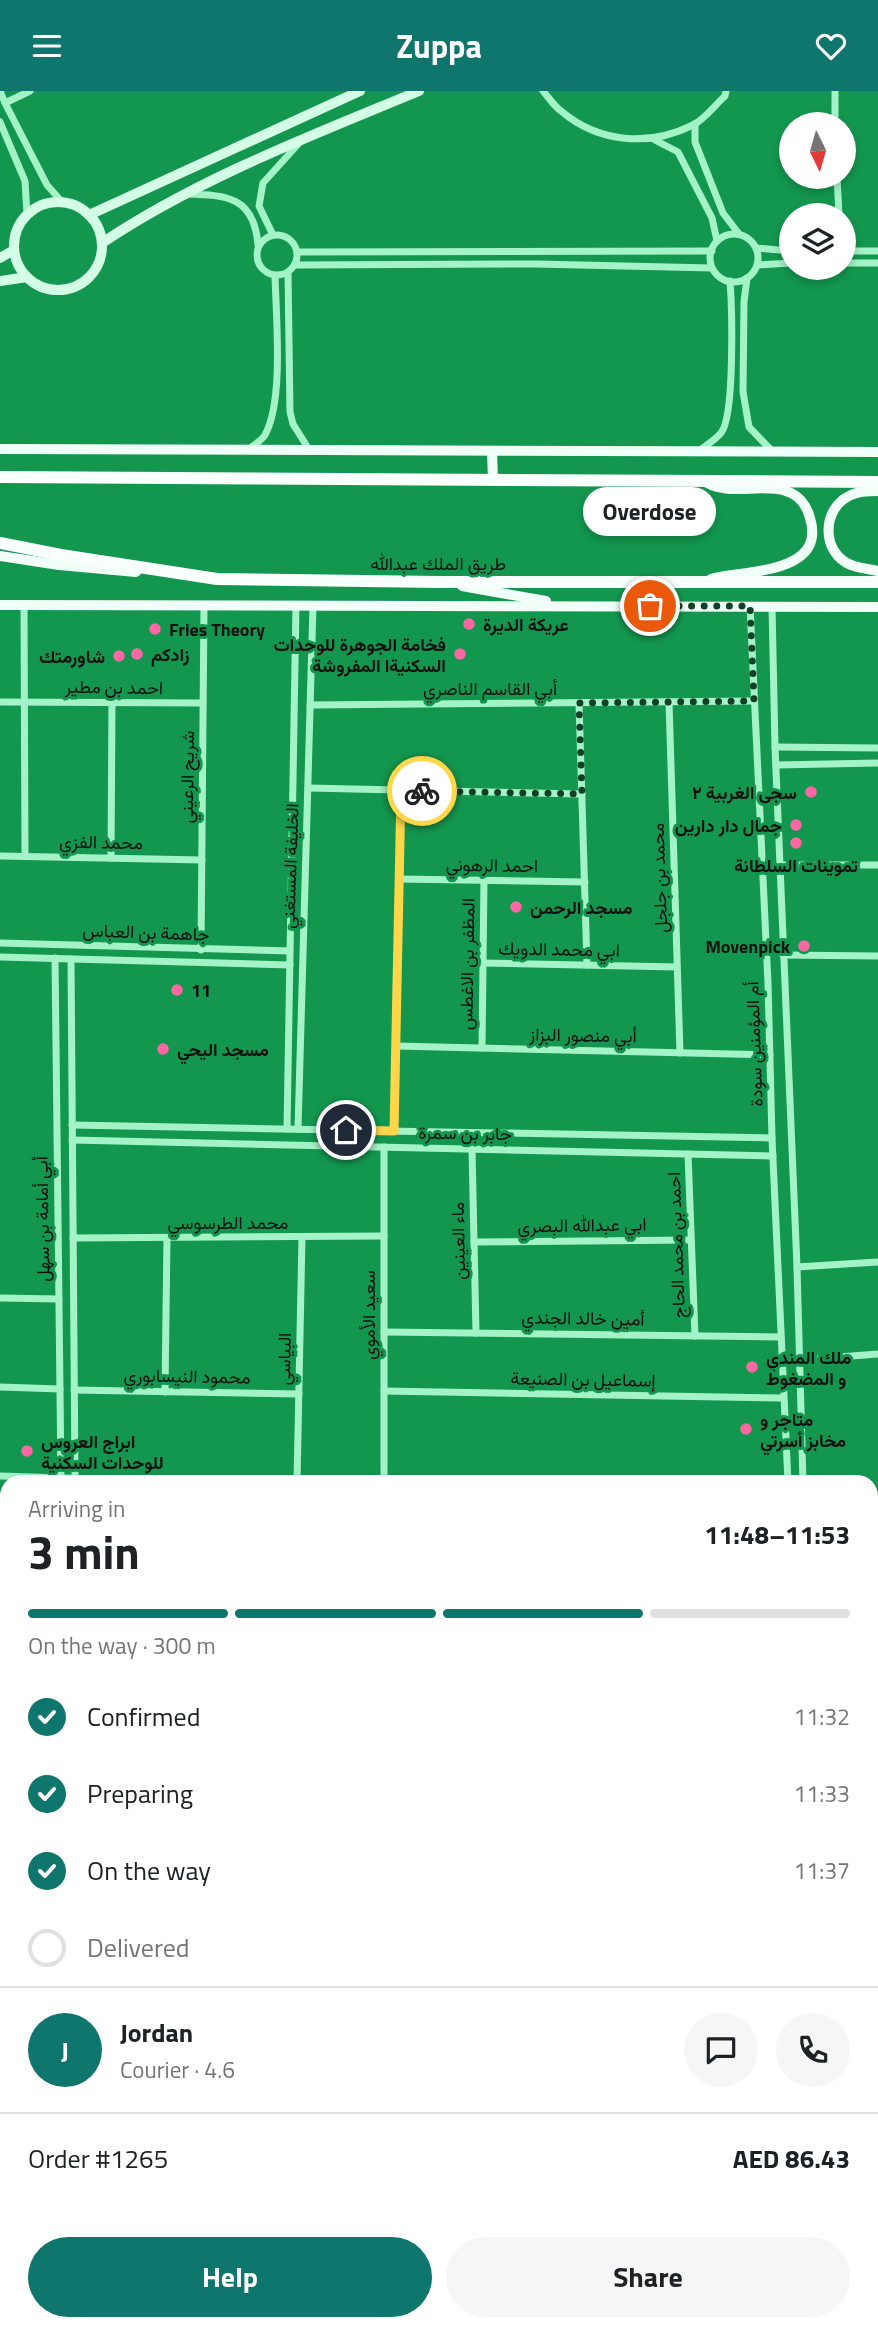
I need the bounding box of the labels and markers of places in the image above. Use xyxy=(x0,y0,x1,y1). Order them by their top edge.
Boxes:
callout: Overdose xyxy=(584,487,716,536)
pin xyxy=(620,576,680,636)
place label: عريكة الديرة xyxy=(483,611,569,638)
place label: Fries Theory xyxy=(169,616,265,643)
marker: عريكة الديرة xyxy=(461,616,477,632)
marker: Fries Theory xyxy=(147,621,163,637)
place label: فخامة الجوهرة للوحدات السكنيةا المفروشة xyxy=(273,631,446,679)
place label: زادكم xyxy=(151,641,189,668)
place label: شاورمتك xyxy=(39,643,105,670)
marker: زادكم xyxy=(129,646,145,662)
marker: فخامة الجوهرة للوحدات السكنيةا المفروشة xyxy=(452,646,468,662)
marker: شاورمتك xyxy=(111,648,127,664)
place label: سجى الغربية ٢ xyxy=(692,779,797,806)
marker: سجى الغربية ٢ xyxy=(803,784,819,800)
place label: جمال دار دارين xyxy=(675,812,782,839)
marker: جمال دار دارين xyxy=(788,817,804,833)
marker: تموينات السلطانة xyxy=(788,835,804,851)
place label: تموينات السلطانة xyxy=(734,852,858,879)
place label: مسجد الرحمن xyxy=(530,894,633,921)
marker: مسجد الرحمن xyxy=(508,899,524,915)
place label: Movenpick xyxy=(706,933,791,960)
marker: Movenpick xyxy=(796,938,812,954)
place label: 11 xyxy=(191,977,211,1004)
marker: 11 xyxy=(169,982,185,998)
place label: مسجد اليحي xyxy=(177,1036,269,1065)
marker: مسجد اليحي xyxy=(155,1041,171,1057)
pin xyxy=(316,1100,376,1160)
place label: ملك المندي و المضغوط xyxy=(766,1344,851,1392)
marker: ملك المندي و المضغوط xyxy=(744,1359,760,1375)
place label: متاجر و مخابز أسرتي xyxy=(760,1406,846,1456)
marker: متاجر و مخابز أسرتي xyxy=(738,1421,754,1437)
place label: ابراج العروس للوحدات السكنية xyxy=(41,1428,164,1476)
marker: ابراج العروس للوحدات السكنية xyxy=(19,1443,35,1459)

